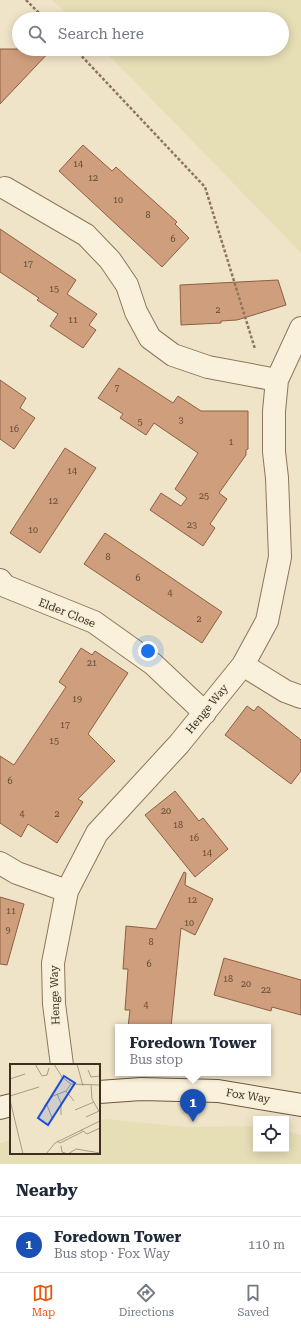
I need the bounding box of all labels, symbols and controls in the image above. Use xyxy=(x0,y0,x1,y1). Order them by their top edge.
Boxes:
search box xyxy=(12,12,289,56)
icon: search xyxy=(26,23,48,45)
text: Search here xyxy=(58,25,144,43)
house number: 14 xyxy=(73,159,83,169)
house number: 12 xyxy=(88,173,98,183)
house number: 10 xyxy=(113,195,123,205)
house number: 8 xyxy=(145,210,151,220)
house number: 6 xyxy=(170,234,176,244)
house number: 17 xyxy=(23,259,33,269)
house number: 15 xyxy=(49,284,59,294)
house number: 2 xyxy=(215,305,221,315)
house number: 11 xyxy=(68,315,78,325)
house number: 7 xyxy=(114,383,120,393)
house number: 3 xyxy=(178,415,184,425)
house number: 5 xyxy=(137,417,143,427)
house number: 16 xyxy=(9,424,19,434)
house number: 1 xyxy=(228,437,234,447)
house number: 14 xyxy=(67,466,77,476)
house number: 25 xyxy=(199,491,209,501)
house number: 12 xyxy=(48,496,58,506)
house number: 23 xyxy=(187,520,197,530)
house number: 10 xyxy=(28,525,38,535)
house number: 8 xyxy=(105,552,111,562)
house number: 6 xyxy=(135,573,141,583)
house number: 4 xyxy=(167,588,173,598)
street label: Elder Close xyxy=(37,596,97,630)
house number: 2 xyxy=(196,614,202,624)
your location xyxy=(138,641,158,661)
house number: 21 xyxy=(87,658,97,668)
street label: Henge Way xyxy=(183,681,231,736)
house number: 19 xyxy=(72,694,82,704)
house number: 17 xyxy=(60,720,70,730)
house number: 15 xyxy=(49,736,59,746)
house number: 6 xyxy=(7,776,13,786)
house number: 20 xyxy=(161,806,171,816)
house number: 4 xyxy=(19,809,25,819)
house number: 2 xyxy=(54,809,60,819)
house number: 18 xyxy=(173,820,183,830)
house number: 16 xyxy=(189,833,199,843)
house number: 14 xyxy=(202,848,212,858)
house number: 12 xyxy=(187,895,197,905)
house number: 11 xyxy=(6,906,16,916)
house number: 10 xyxy=(184,918,194,928)
house number: 9 xyxy=(5,925,11,935)
house number: 8 xyxy=(148,937,154,947)
house number: 6 xyxy=(146,959,152,969)
street label: Henge Way xyxy=(47,964,63,1025)
house number: 18 xyxy=(223,974,233,984)
house number: 20 xyxy=(241,979,251,989)
house number: 22 xyxy=(261,985,271,995)
house number: 4 xyxy=(143,1000,149,1010)
popup xyxy=(115,1024,271,1076)
text: Foredown Tower xyxy=(129,1034,257,1052)
text: Bus stop xyxy=(129,1052,183,1067)
inset map xyxy=(10,1064,100,1154)
street label: Fox Way xyxy=(225,1086,272,1106)
pin: 1 xyxy=(180,1089,206,1122)
map controls xyxy=(253,1116,289,1152)
button: locate xyxy=(253,1116,289,1152)
text: Nearby xyxy=(16,1180,78,1200)
text: Foredown Tower xyxy=(54,1228,181,1246)
text: 1 xyxy=(25,1237,33,1252)
text: 110 m xyxy=(248,1237,285,1252)
text: Bus stop · Fox Way xyxy=(54,1246,170,1261)
tab: Map xyxy=(32,1282,55,1319)
tab: Directions xyxy=(119,1282,174,1319)
tab: Saved xyxy=(237,1282,269,1319)

